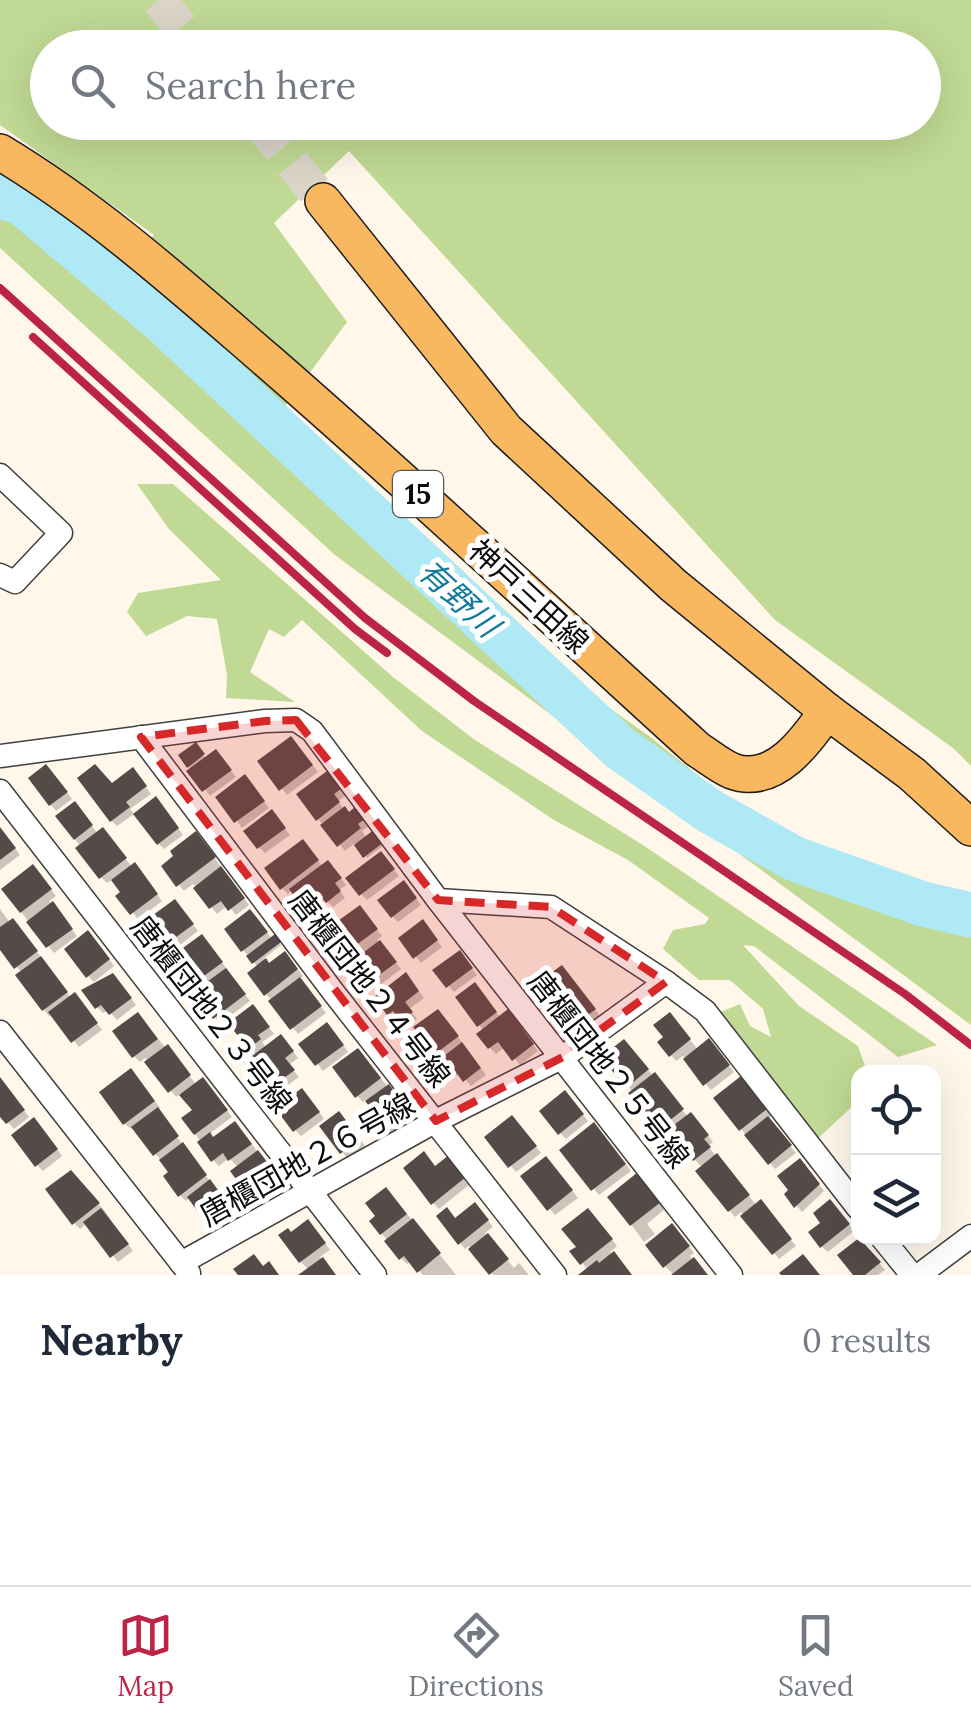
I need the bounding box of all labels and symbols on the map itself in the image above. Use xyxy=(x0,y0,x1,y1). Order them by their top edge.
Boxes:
road number: 15 xyxy=(393,471,443,517)
street label: 神戸三田線 xyxy=(461,531,597,661)
water label: 有野川 xyxy=(410,550,510,648)
street label: 唐櫃団地２４号線 xyxy=(281,882,459,1094)
street label: 唐櫃団地２３号線 xyxy=(123,908,301,1120)
street label: 唐櫃団地２５号線 xyxy=(520,963,698,1175)
street label: 唐櫃団地２６号線 xyxy=(193,1084,421,1234)

